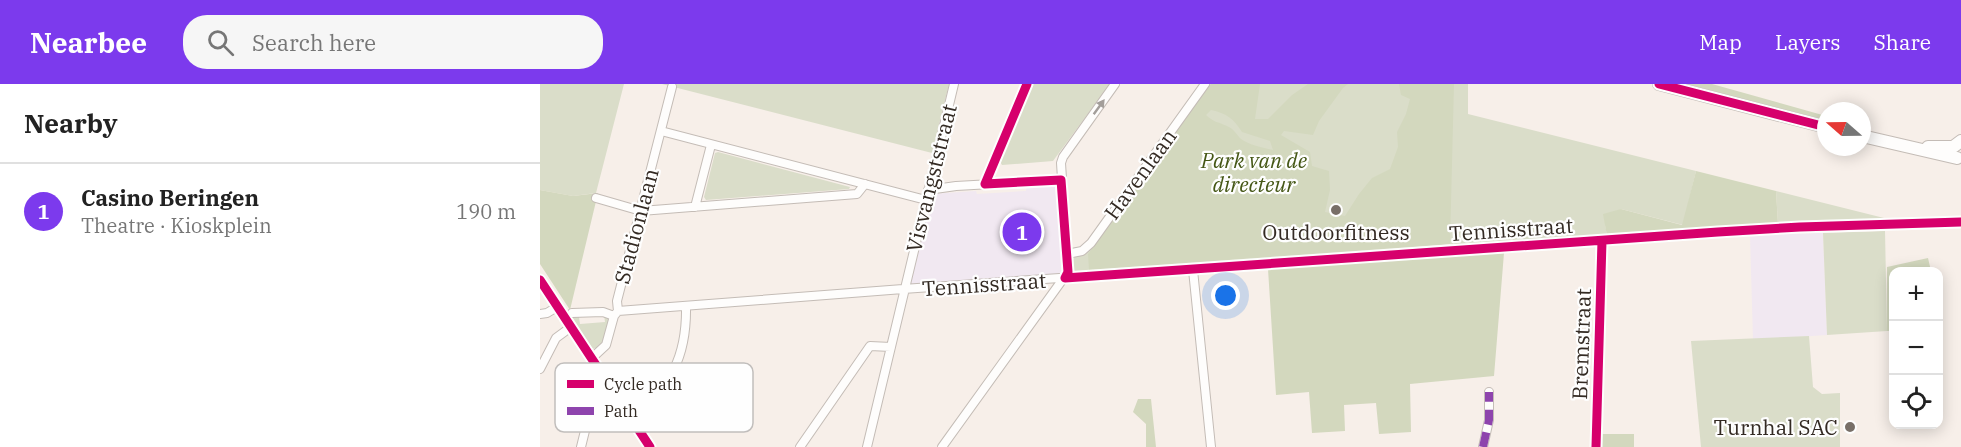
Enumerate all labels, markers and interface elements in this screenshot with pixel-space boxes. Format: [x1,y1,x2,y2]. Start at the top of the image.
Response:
search box [183,15,603,69]
text: Nearbee [30,24,147,61]
icon: search [204,26,237,59]
text: Search here [252,28,376,57]
text: Map [1699,28,1742,56]
text: Layers [1775,28,1841,56]
text: Share [1874,28,1931,56]
one-way arrow [1093,99,1105,115]
street label: Visvangststraat [899,101,963,255]
north arrow [1817,102,1871,156]
text: Nearby [24,106,118,140]
street label: Havenlaan [1098,123,1182,225]
park label: Park van de directeur [1200,146,1308,198]
street label: Stadionlaan [607,165,665,287]
text: Casino Beringen [81,183,259,212]
text: 1 [38,198,50,225]
text: 190 m [456,198,516,225]
marker: Outdoorfitness [1329,203,1343,217]
pin: 1 [1002,210,1042,254]
street label: Tennisstraat [1448,211,1574,247]
text: Theatre · Kioskplein [81,212,272,239]
place label: Outdoorfitness [1262,218,1410,246]
street label: Tennisstraat [921,266,1047,302]
map controls [1889,267,1943,429]
button: + [1889,267,1943,321]
your location [1211,281,1240,310]
street label: Bremstraat [1565,288,1597,400]
button: − [1889,321,1943,375]
legend [555,363,753,432]
text: Cycle path [604,374,682,394]
button: locate [1889,375,1943,429]
text: Path [604,401,638,421]
place label: Turnhal SAC [1714,413,1838,441]
marker: Turnhal SAC [1843,420,1857,434]

